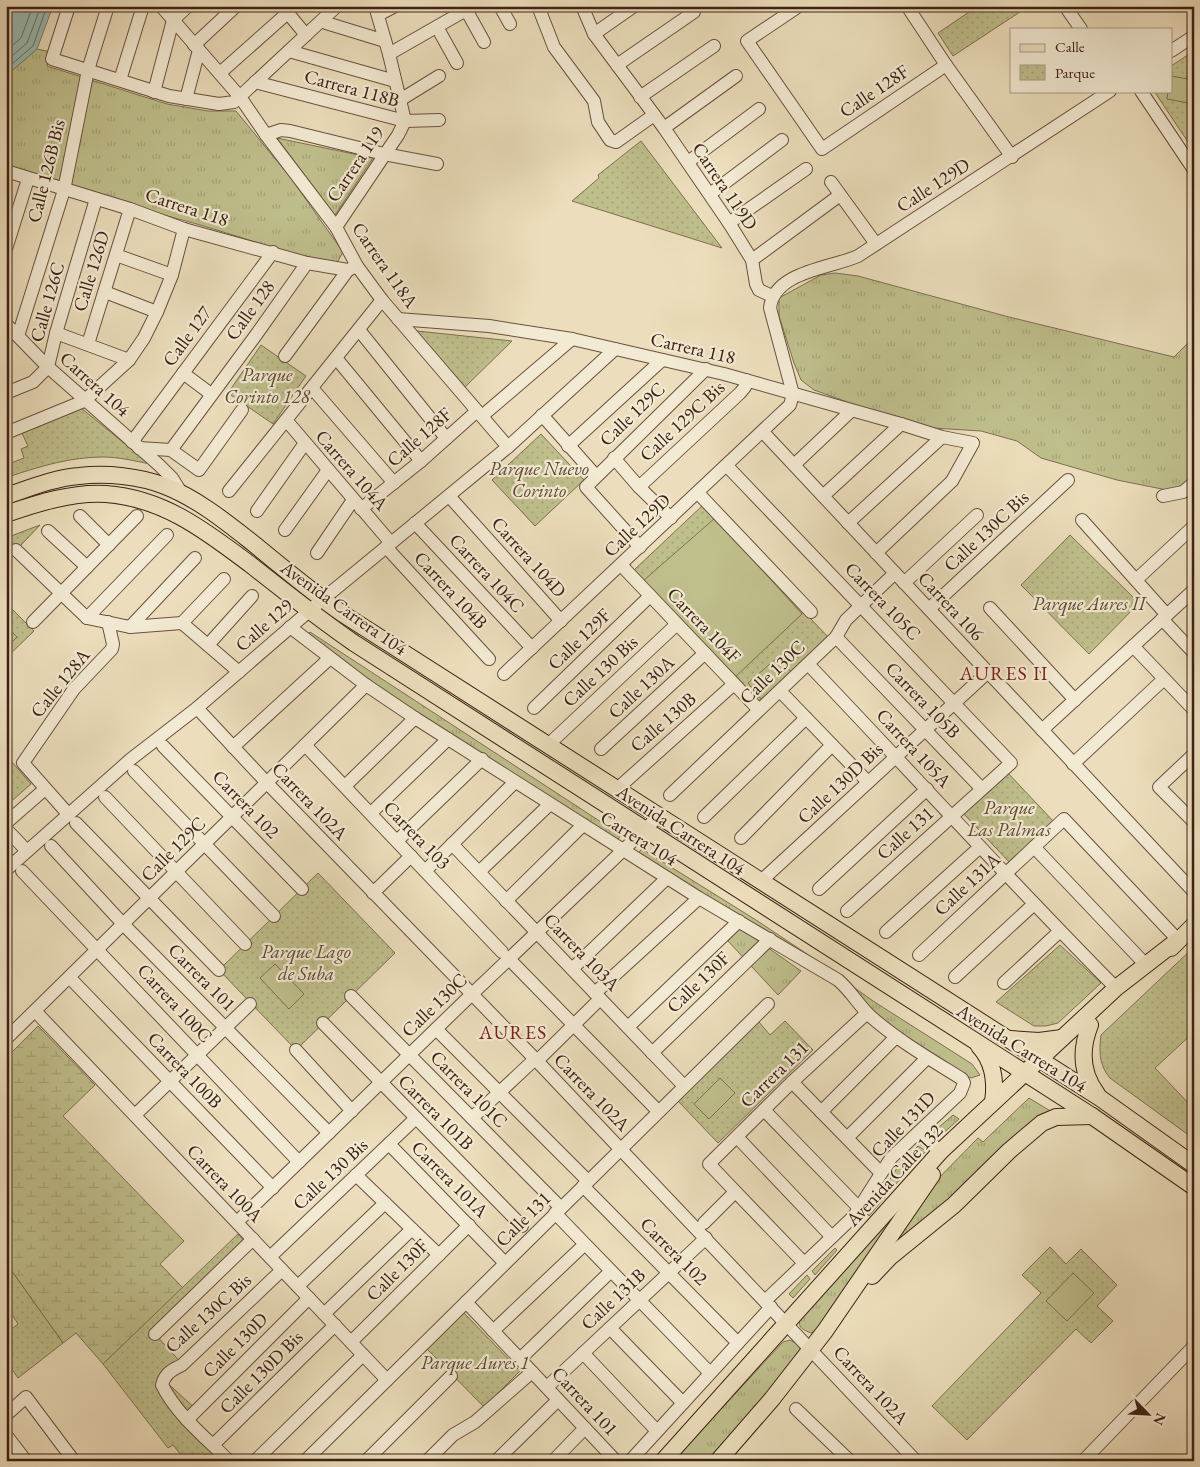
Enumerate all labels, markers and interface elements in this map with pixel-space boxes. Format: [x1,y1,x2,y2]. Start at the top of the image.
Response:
legend [1010,28,1172,92]
text: Calle [1055,37,1085,56]
street label: Calle 128F [834,59,914,123]
street label: Carrera 118B [302,63,402,113]
text: Parque [1055,63,1095,82]
street label: Calle 126B Bis [21,117,71,225]
street label: Carrera 119 [321,121,389,207]
street label: Carrera 119D [687,137,763,235]
street label: Calle 129D [891,152,975,218]
street label: Carrera 118 [142,182,232,232]
street label: Carrera 118A [346,217,424,314]
street label: Calle 126D [67,228,115,314]
street label: Calle 126C [24,259,70,345]
street label: Calle 128 [220,275,280,345]
street label: Calle 127 [157,300,218,371]
street label: Carrera 118 [648,326,738,370]
street label: Carrera 104 [55,346,136,423]
park label: Parque Corinto 128 [224,362,311,409]
street label: Calle 129C Bis [634,375,730,467]
street label: Calle 129C [594,376,670,452]
street label: Calle 128F [381,402,457,472]
street label: Carrera 104A [310,424,395,516]
park label: Parque Nuevo Corinto [489,456,589,503]
street label: Calle 130C Bis [938,485,1034,577]
street label: Calle 129D [598,488,676,562]
street label: Carrera 104D [486,511,572,603]
street label: Carrera 104C [444,528,530,618]
street label: Carrera 104B [409,546,493,634]
street label: Avenida Carrera 104 [275,554,413,661]
street label: Carrera 105C [839,556,927,646]
street label: Carrera 106 [912,566,990,646]
street label: Carrera 104F [662,582,747,668]
park label: Parque Aures II [1033,591,1148,617]
street label: Calle 129 [230,593,298,657]
street label: Calle 129F [542,603,616,675]
street label: Calle 130 Bis [557,630,643,712]
street label: Calle 130C [734,634,810,710]
street label: Calle 128A [25,643,96,723]
street label: Calle 130A [603,649,680,724]
street label: Carrera 105B [880,656,966,744]
district label: AURES II [958,660,1049,686]
street label: Calle 130B [625,686,701,758]
street label: Carrera 105A [871,703,958,793]
street label: Calle 130D Bis [792,737,888,829]
street label: Carrera 102A [266,757,354,846]
street label: Carrera 102 [207,764,285,844]
street label: Avenida Carrera 104 [612,780,750,880]
street label: Carrera 103 [378,795,456,875]
park label: Parque Las Palmas [966,795,1051,842]
street label: Calle 131 [871,801,939,865]
street label: Carrera 104 [596,805,682,871]
street label: Calle 129C [135,811,211,887]
street label: Calle 131A [929,846,1006,921]
street label: Carrera 103A [538,908,626,997]
street label: Carrera 101 [163,938,241,1016]
park label: Parque Lago de Suba [261,939,351,986]
street label: Calle 130F [661,946,735,1018]
street label: Carrera 100C [132,958,218,1048]
street label: Calle 130C [396,967,472,1043]
street label: Avenida Carrera 104 [951,997,1093,1099]
district label: AURES [478,1019,547,1045]
street label: Carrera 100B [142,1026,228,1114]
street label: Carrera 131 [734,1035,814,1113]
street label: Carrera 101C [425,1045,513,1133]
street label: Carrera 102A [548,1048,636,1137]
street label: Carrera 101B [393,1069,479,1155]
street label: Calle 131D [865,1085,941,1163]
street label: Avenida Calle 132 [839,1118,948,1232]
street label: Calle 130 Bis [287,1133,373,1215]
street label: Carrera 101A [406,1135,495,1224]
street label: Carrera 100A [181,1139,269,1228]
street label: Calle 131 [490,1186,556,1252]
street label: Carrera 102 [635,1212,713,1290]
street label: Calle 130F [360,1233,434,1307]
street label: Calle 131B [575,1263,651,1335]
street label: Calle 130C Bis [160,1268,256,1358]
street label: Calle 130D [197,1307,273,1383]
street label: Calle 130D Bis [214,1325,308,1419]
street label: Carrera 102A [828,1340,915,1430]
park label: Parque Aures 1 [421,1350,529,1376]
street label: Carrera 101 [546,1361,624,1441]
north arrow [1122,1390,1172,1440]
text: N [1149,1410,1170,1429]

